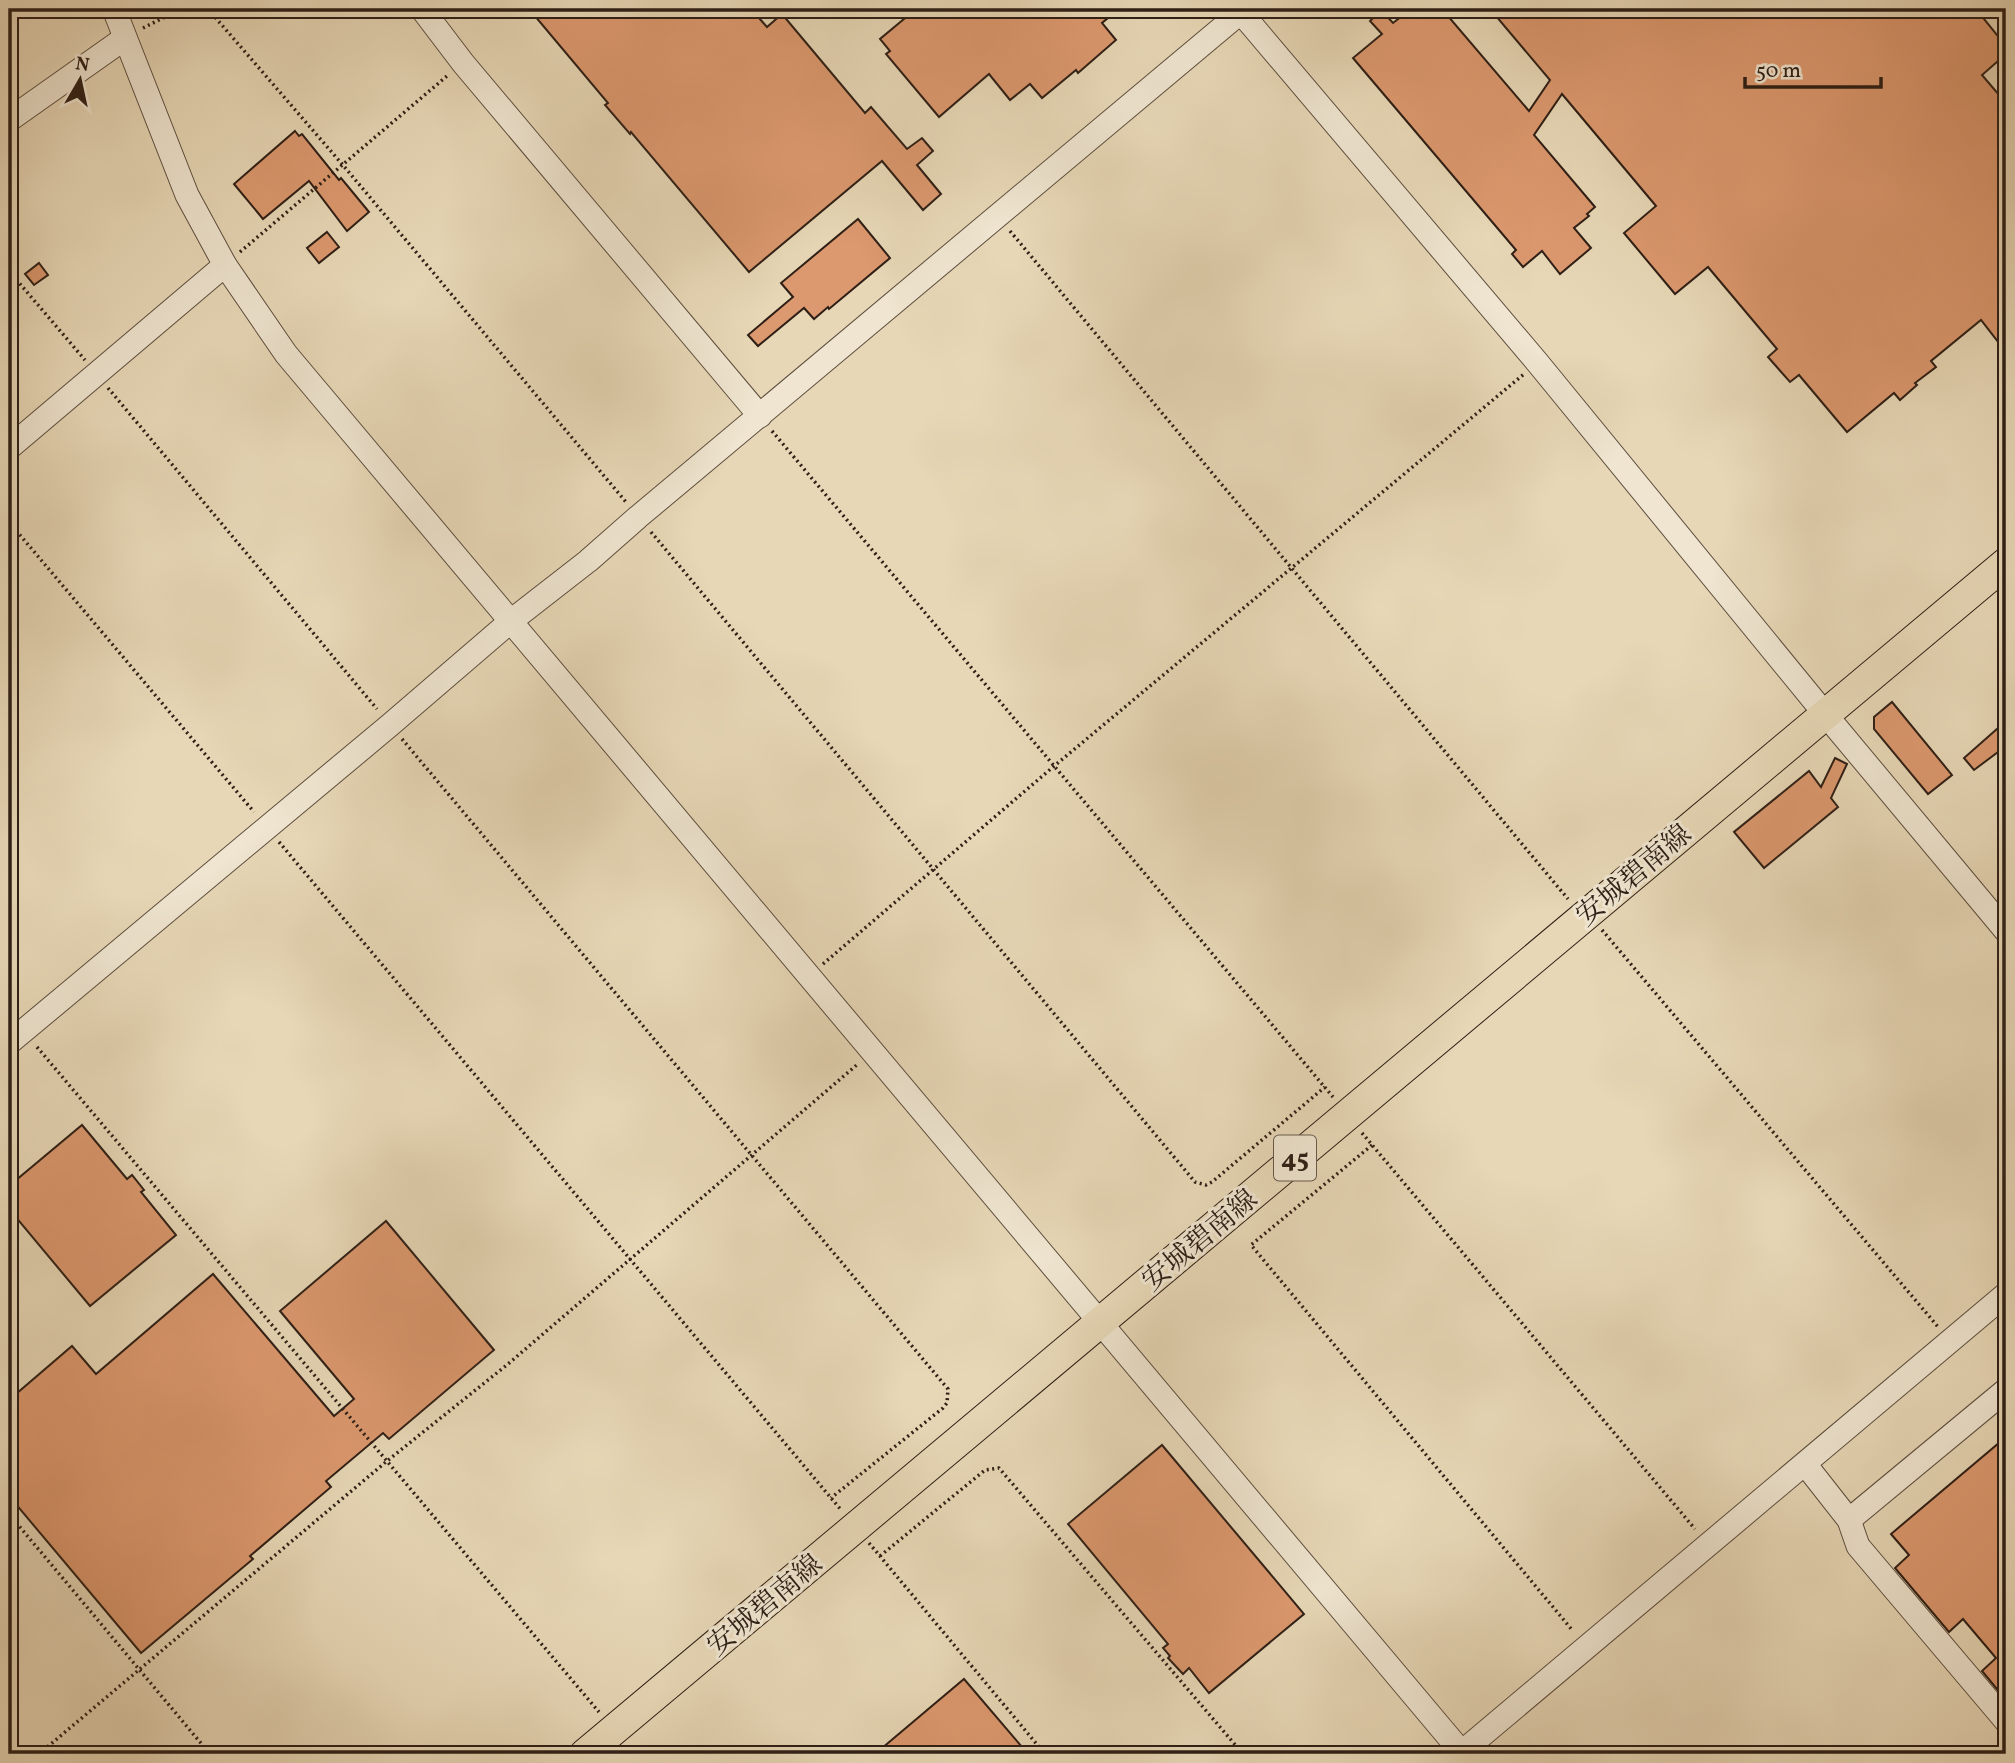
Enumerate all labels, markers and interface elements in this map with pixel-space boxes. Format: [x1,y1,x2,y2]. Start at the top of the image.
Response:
north arrow [46,46,116,116]
scale bar [1745,46,1882,90]
text: N [73,51,91,79]
text: 50 m [1756,57,1801,86]
street label: 安城碧南線 [1568,816,1701,936]
road number: 45 [1274,1135,1316,1180]
street label: 安城碧南線 [1134,1181,1267,1301]
street label: 安城碧南線 [699,1546,832,1666]

